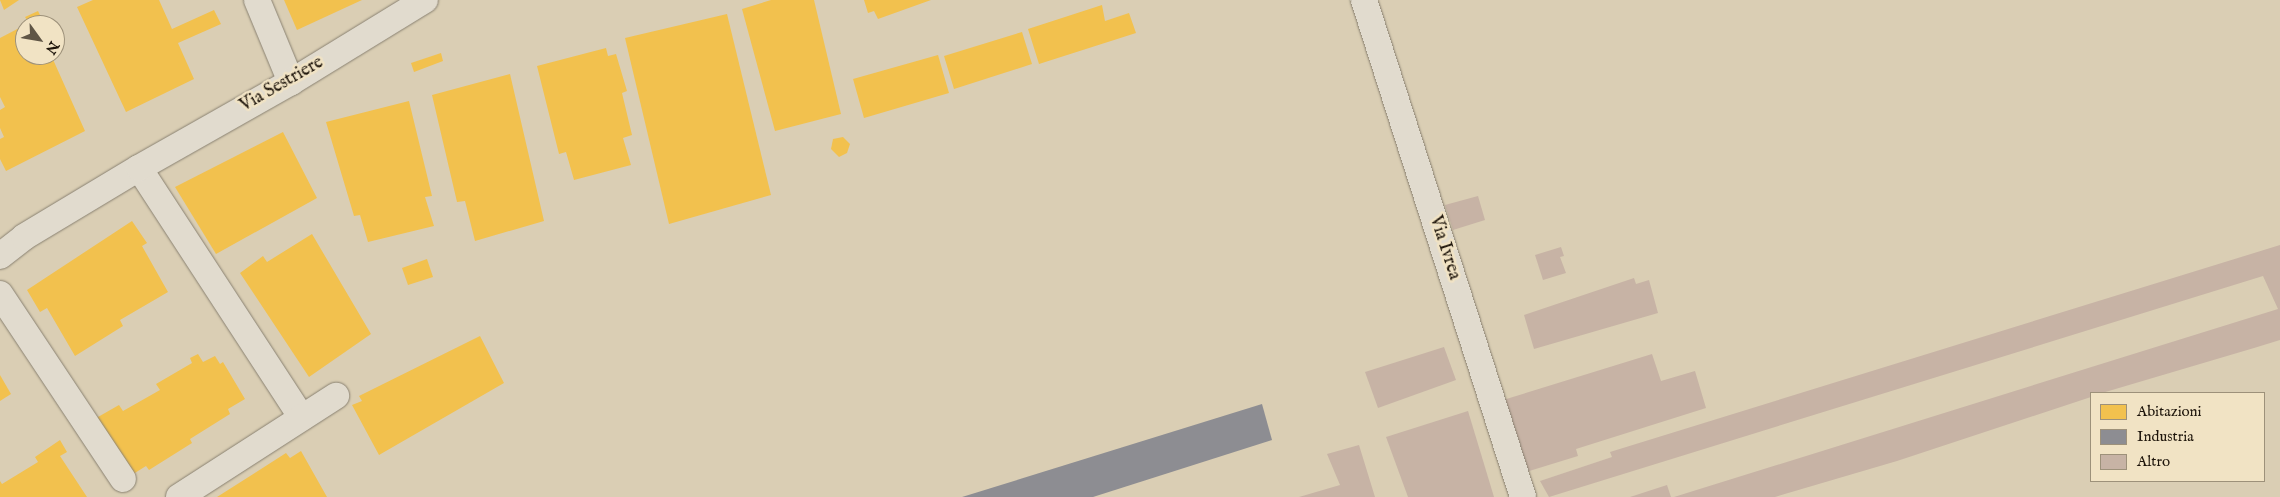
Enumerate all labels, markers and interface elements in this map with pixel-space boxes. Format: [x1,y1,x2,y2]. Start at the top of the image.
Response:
north arrow [15,15,65,65]
text: N [41,38,63,57]
street label: Via Sestriere [236,52,328,118]
street label: Via Ivrea [1423,213,1465,283]
legend [2090,392,2265,482]
text: Abitazioni [2137,402,2202,421]
text: Industria [2137,427,2194,446]
text: Altro [2137,452,2170,471]

